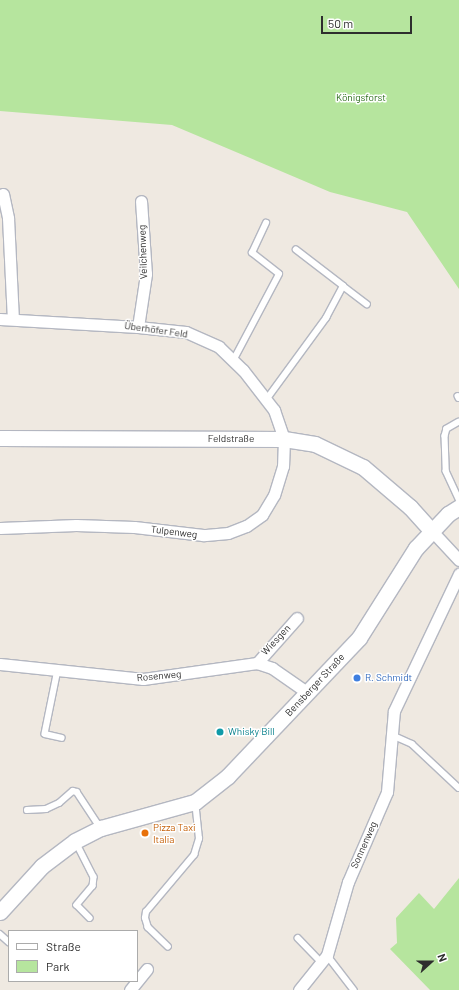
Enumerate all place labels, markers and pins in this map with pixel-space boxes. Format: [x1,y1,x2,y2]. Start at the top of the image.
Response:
place label: R. Schmidt [365,672,412,684]
marker: R. Schmidt [352,673,362,683]
place label: Whisky Bill [228,726,275,738]
marker: Whisky Bill [215,727,225,737]
place label: Pizza Taxi Italia [153,821,195,844]
marker: Pizza Taxi Italia [140,828,150,838]

